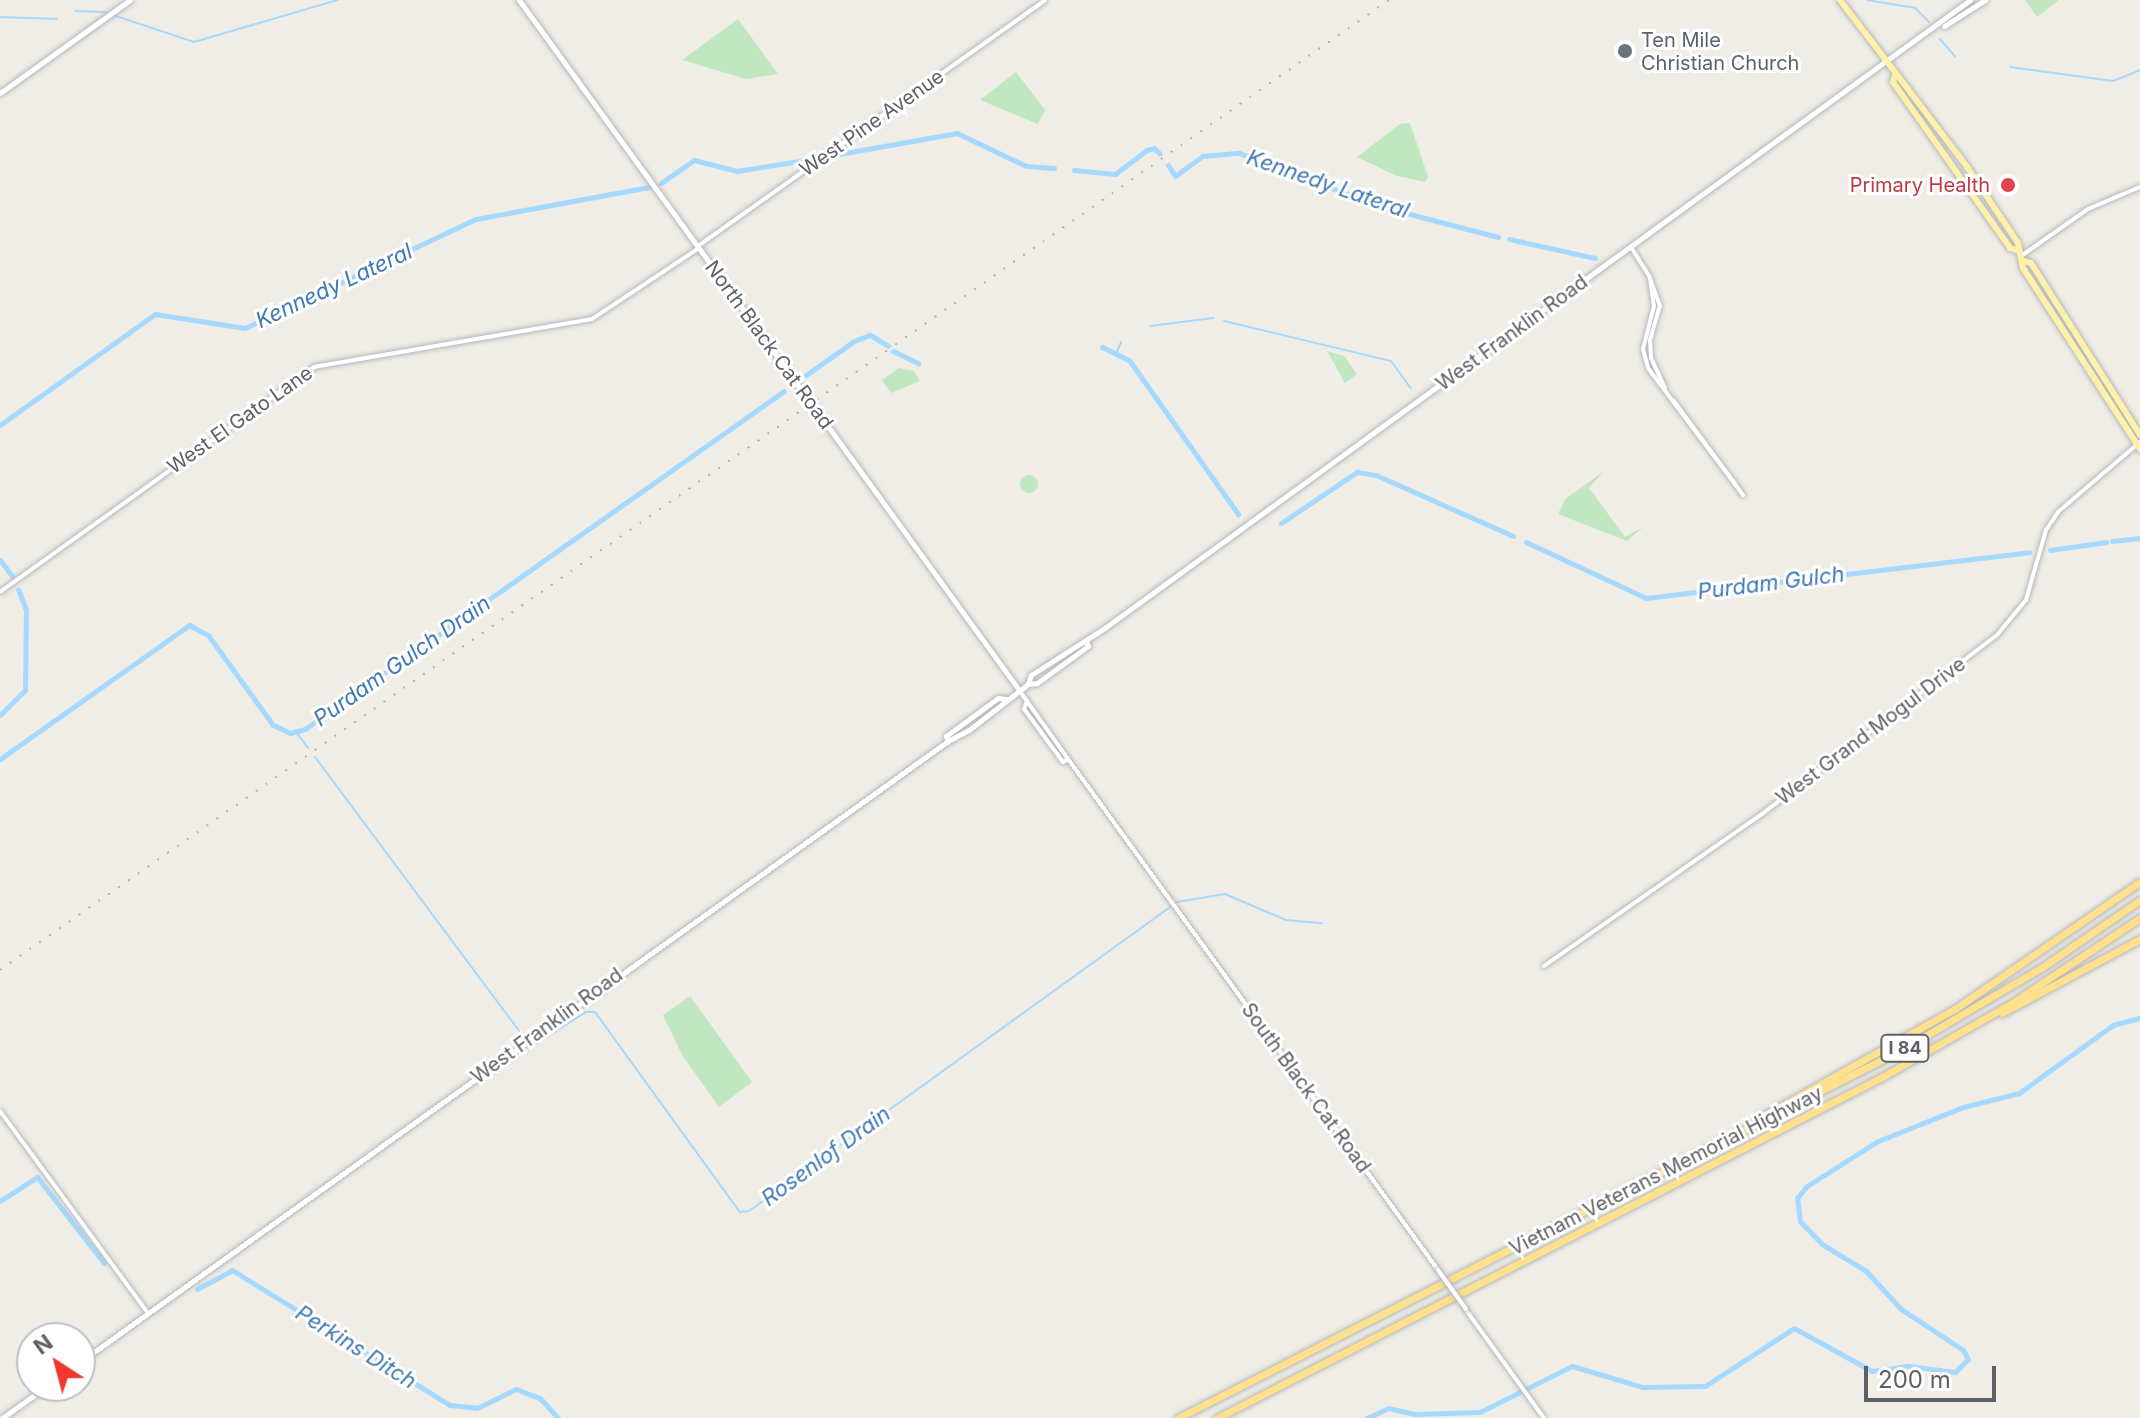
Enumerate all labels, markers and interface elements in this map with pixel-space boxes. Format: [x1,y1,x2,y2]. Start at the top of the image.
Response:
place label: Ten Mile Christian Church [1641,28,1799,75]
marker: Ten Mile Christian Church [1616,42,1634,60]
street label: West Pine Avenue [795,64,949,182]
water label: Kennedy Lateral [1243,144,1413,224]
place label: Primary Health [1850,173,1990,197]
marker: Primary Health [1997,174,2019,196]
water label: Kennedy Lateral [251,238,417,334]
street label: North Black Cat Road [700,256,838,434]
street label: West Franklin Road [1432,270,1592,396]
street label: West El Gato Lane [163,361,317,479]
water label: Purdam Gulch [1696,561,1846,605]
water label: Purdam Gulch Drain [309,590,495,732]
street label: West Grand Mogul Drive [1772,652,1970,810]
street label: West Franklin Road [467,963,627,1089]
street label: South Black Cat Road [1236,998,1376,1178]
road number: I 84 [1879,1034,1931,1062]
street label: Vietnam Veterans Memorial Highway [1505,1081,1827,1261]
water label: Rosenlof Drain [756,1100,896,1212]
water label: Perkins Ditch [291,1299,421,1395]
north arrow [16,1322,96,1402]
text: N [29,1329,57,1360]
scale bar [1868,1350,2000,1400]
text: 200 m [1878,1365,1951,1394]

